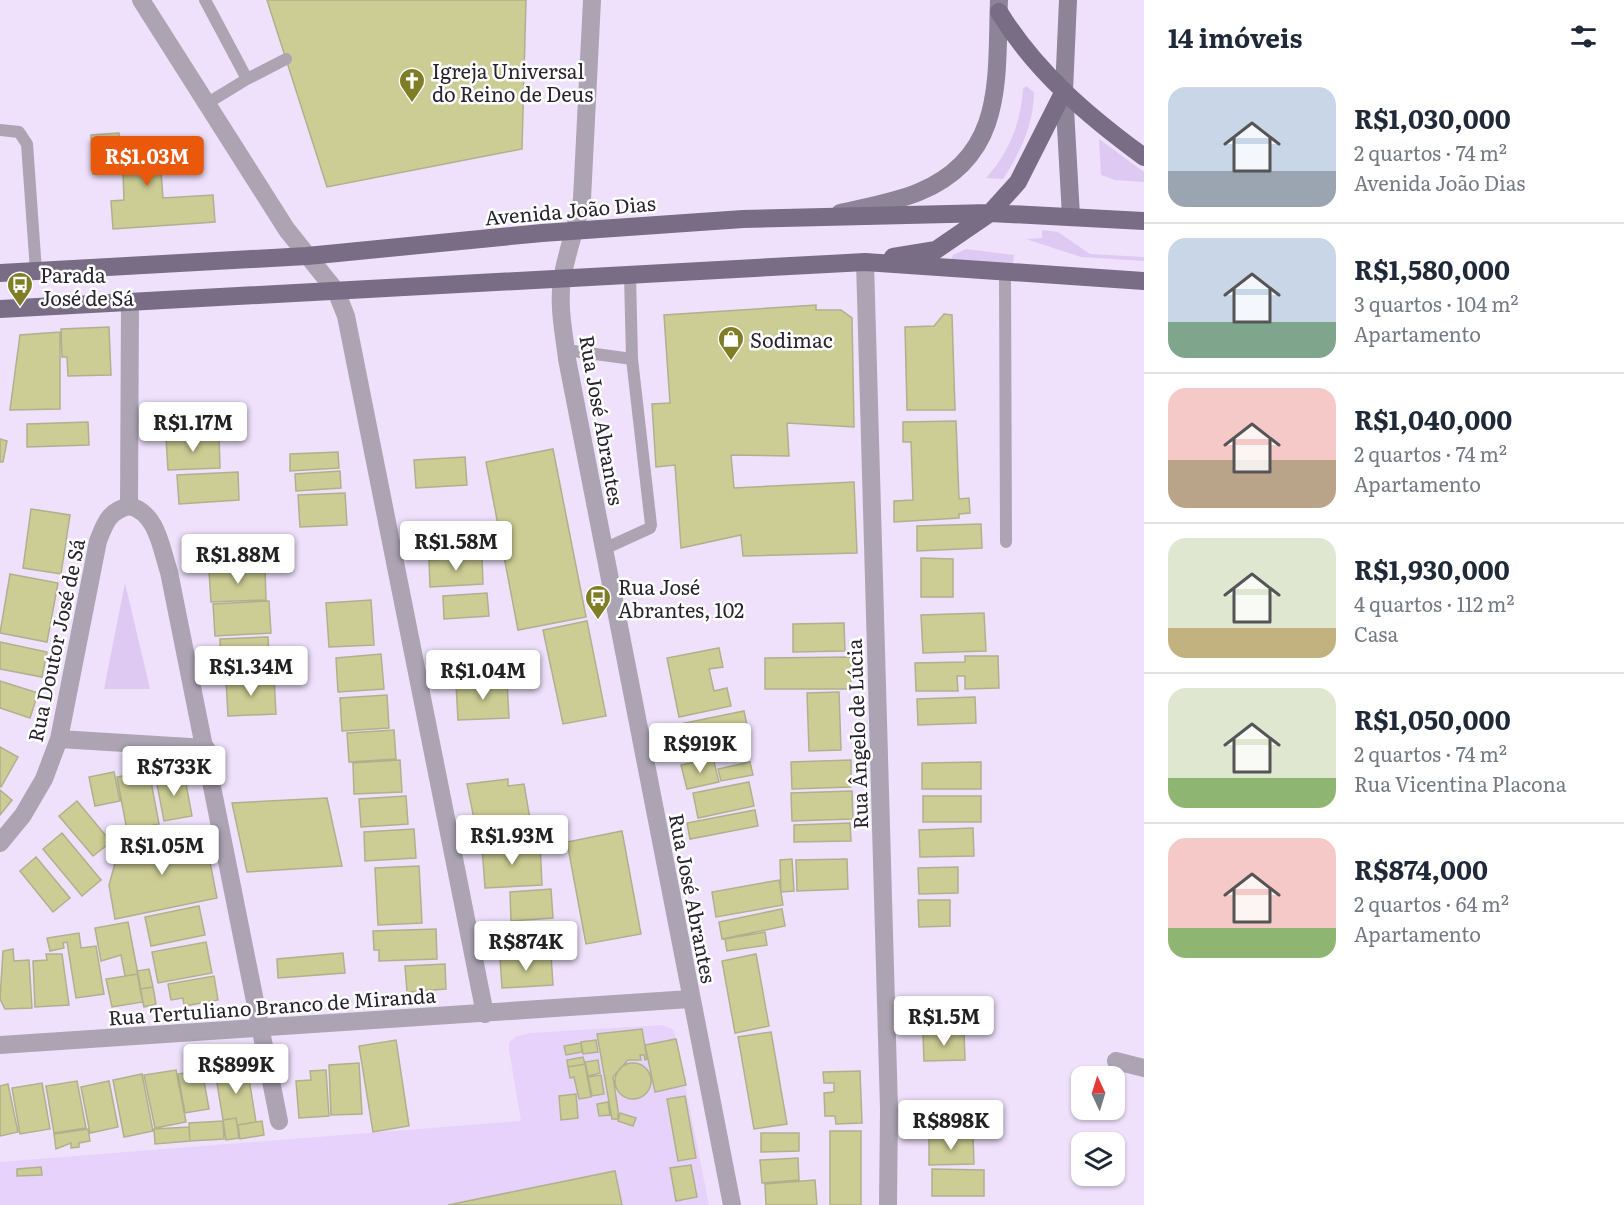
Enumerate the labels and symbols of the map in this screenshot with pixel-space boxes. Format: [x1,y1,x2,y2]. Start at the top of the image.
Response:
place label: Igreja Universal do Reino de Deus [432,55,593,108]
church icon: Igreja Universal do Reino de Deus [397,66,427,104]
pin: R$1.03M [92,136,202,187]
street label: Avenida João Dias [483,187,657,231]
place label: Parada José de Sá [40,259,134,312]
bus stop icon: Parada José de Sá [5,270,35,308]
shop icon: Sodimac [716,324,746,362]
place label: Sodimac [750,324,833,354]
street label: Rua José Abrantes [573,333,633,507]
pin: R$1.17M [138,402,248,453]
pin: R$1.58M [401,521,511,572]
pin: R$1.88M [183,534,293,585]
street label: Rua Doutor José de Sá [19,535,91,744]
place label: Rua José Abrantes, 102 [618,571,744,624]
bus stop icon: Rua José Abrantes, 102 [583,583,613,621]
street label: Rua Ângelo de Lúcia [838,638,874,830]
pin: R$1.34M [196,646,306,697]
pin: R$1.04M [428,650,538,701]
pin: R$919K [651,723,749,774]
pin: R$733K [125,746,223,797]
street label: Rua José Abrantes [663,811,725,985]
pin: R$1.93M [457,815,567,866]
pin: R$1.05M [107,825,217,876]
pin: R$874K [477,921,575,972]
street label: Rua Tertuliano Branco de Miranda [107,979,437,1031]
pin: R$1.5M [895,996,993,1047]
pin: R$899K [187,1044,285,1095]
north arrow [1071,1066,1125,1120]
pin: R$898K [902,1100,1000,1151]

